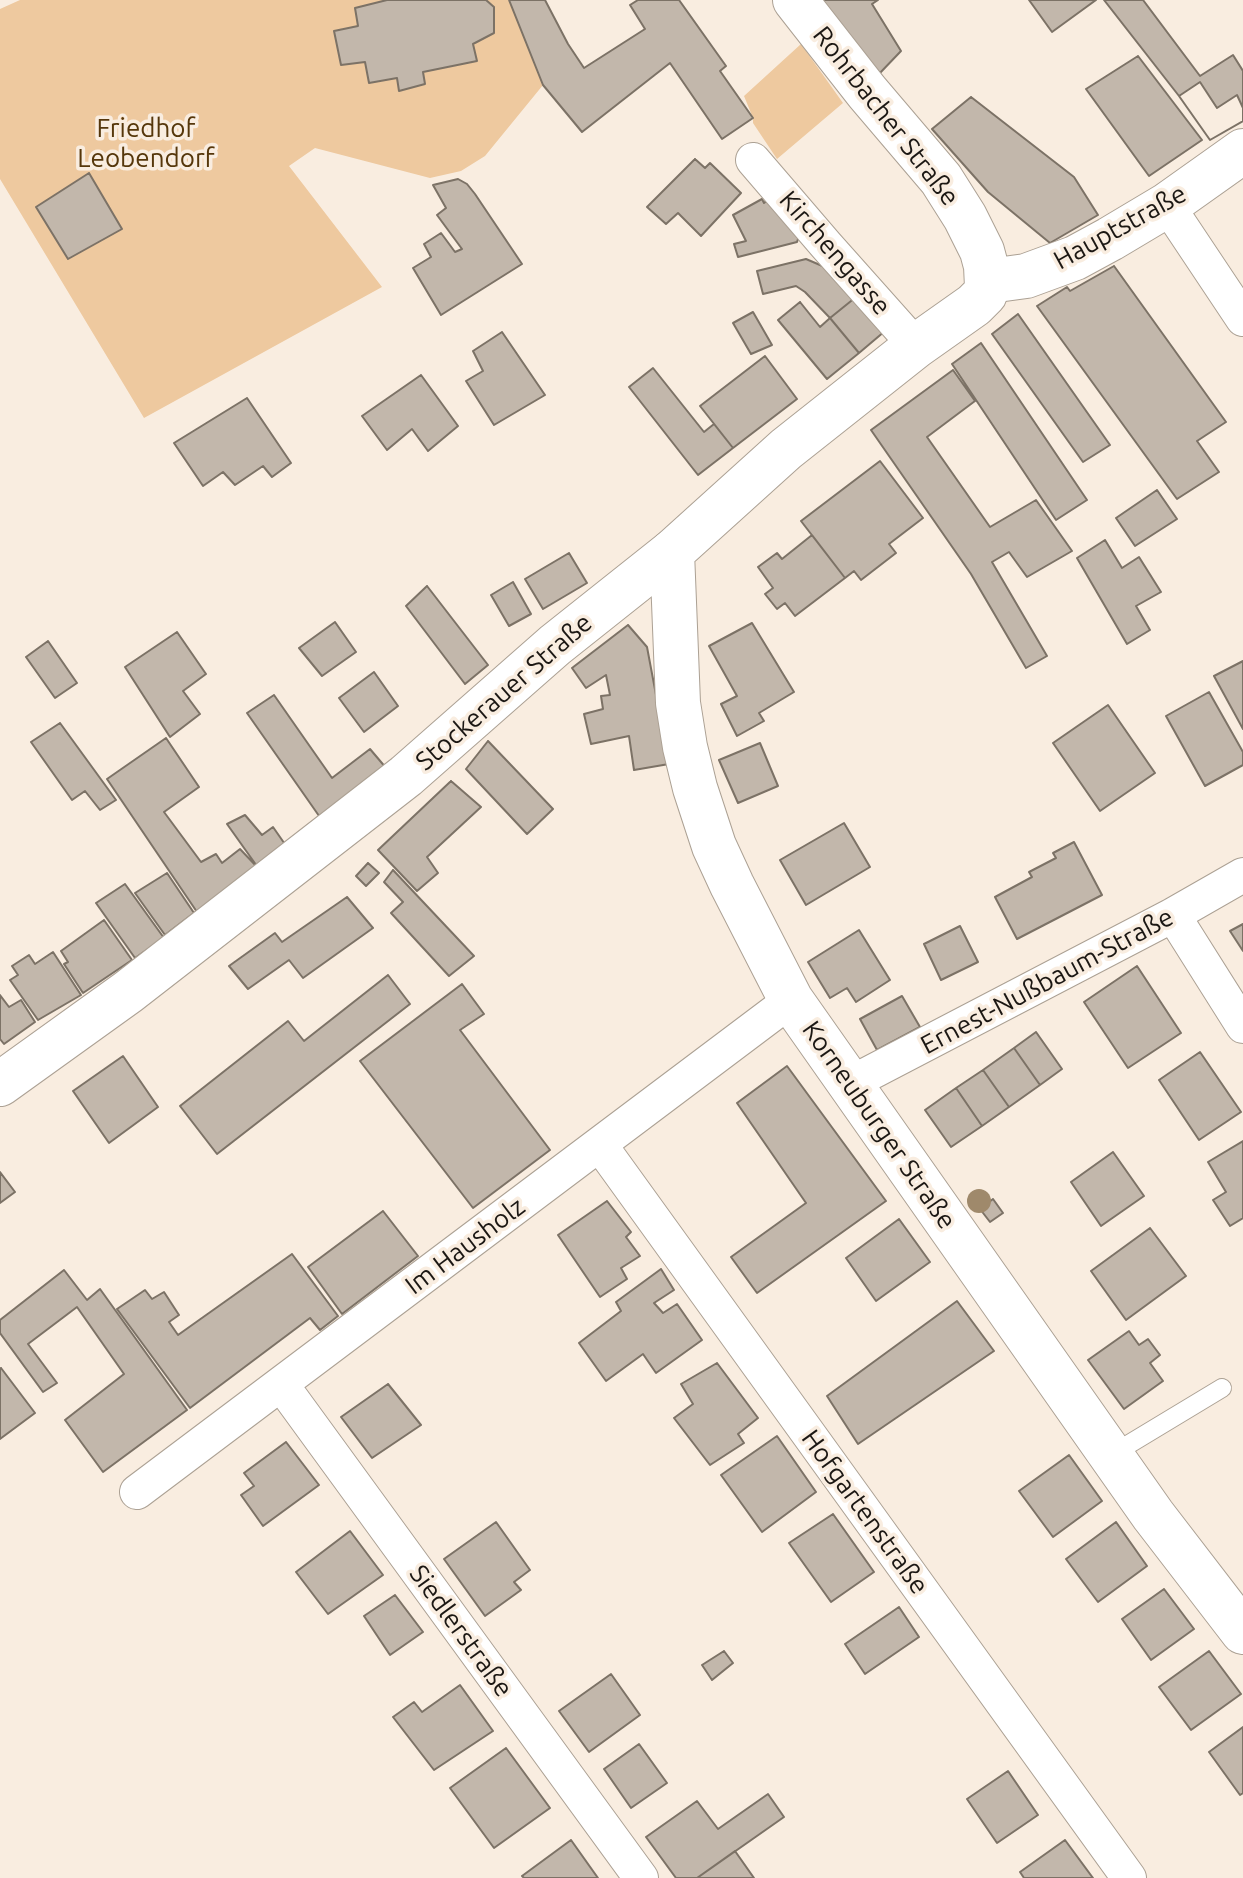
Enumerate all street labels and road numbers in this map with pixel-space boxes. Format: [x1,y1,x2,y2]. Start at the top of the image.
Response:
street label: Rohrbacher Straße [806,20,966,212]
street label: Hauptstraße [1048,178,1192,276]
street label: Kirchengasse [773,185,897,321]
street label: Stockerauer Straße [409,607,599,777]
street label: Ernest-Nußbaum-Straße [915,901,1179,1061]
street label: Korneuburger Straße [795,1015,963,1235]
street label: Im Hausholz [399,1191,531,1301]
street label: Hofgartenstraße [795,1424,935,1600]
street label: Siedlerstraße [403,1559,519,1703]

